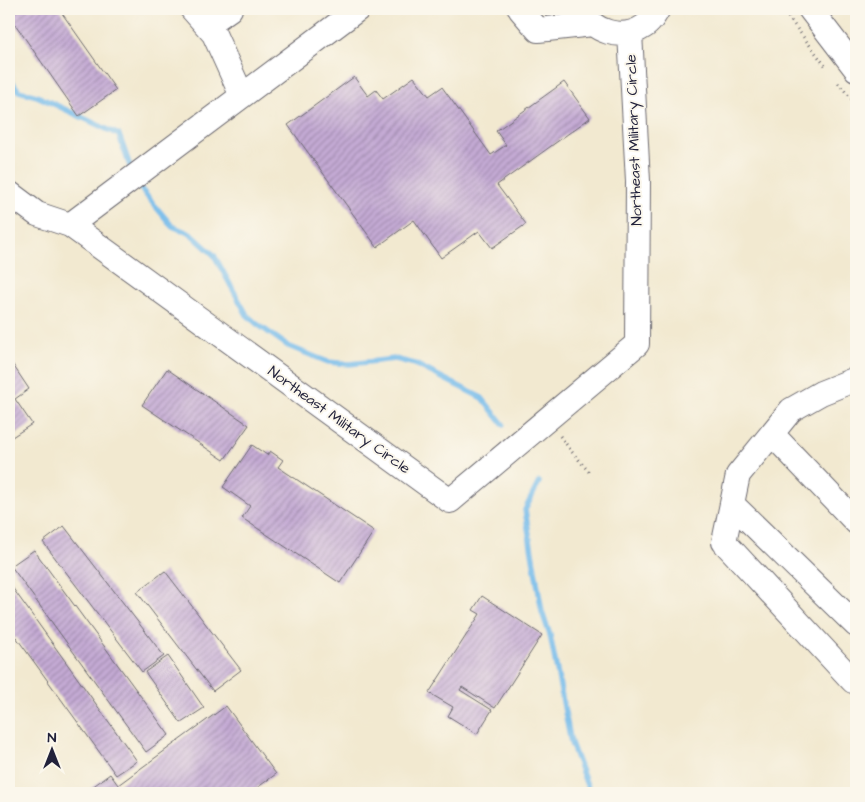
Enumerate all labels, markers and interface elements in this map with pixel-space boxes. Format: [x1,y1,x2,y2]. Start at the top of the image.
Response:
street label: Northeast Military Circle [621,54,648,226]
street label: Northeast Military Circle [263,361,415,480]
north arrow [28,724,78,774]
text: N [48,728,57,748]

